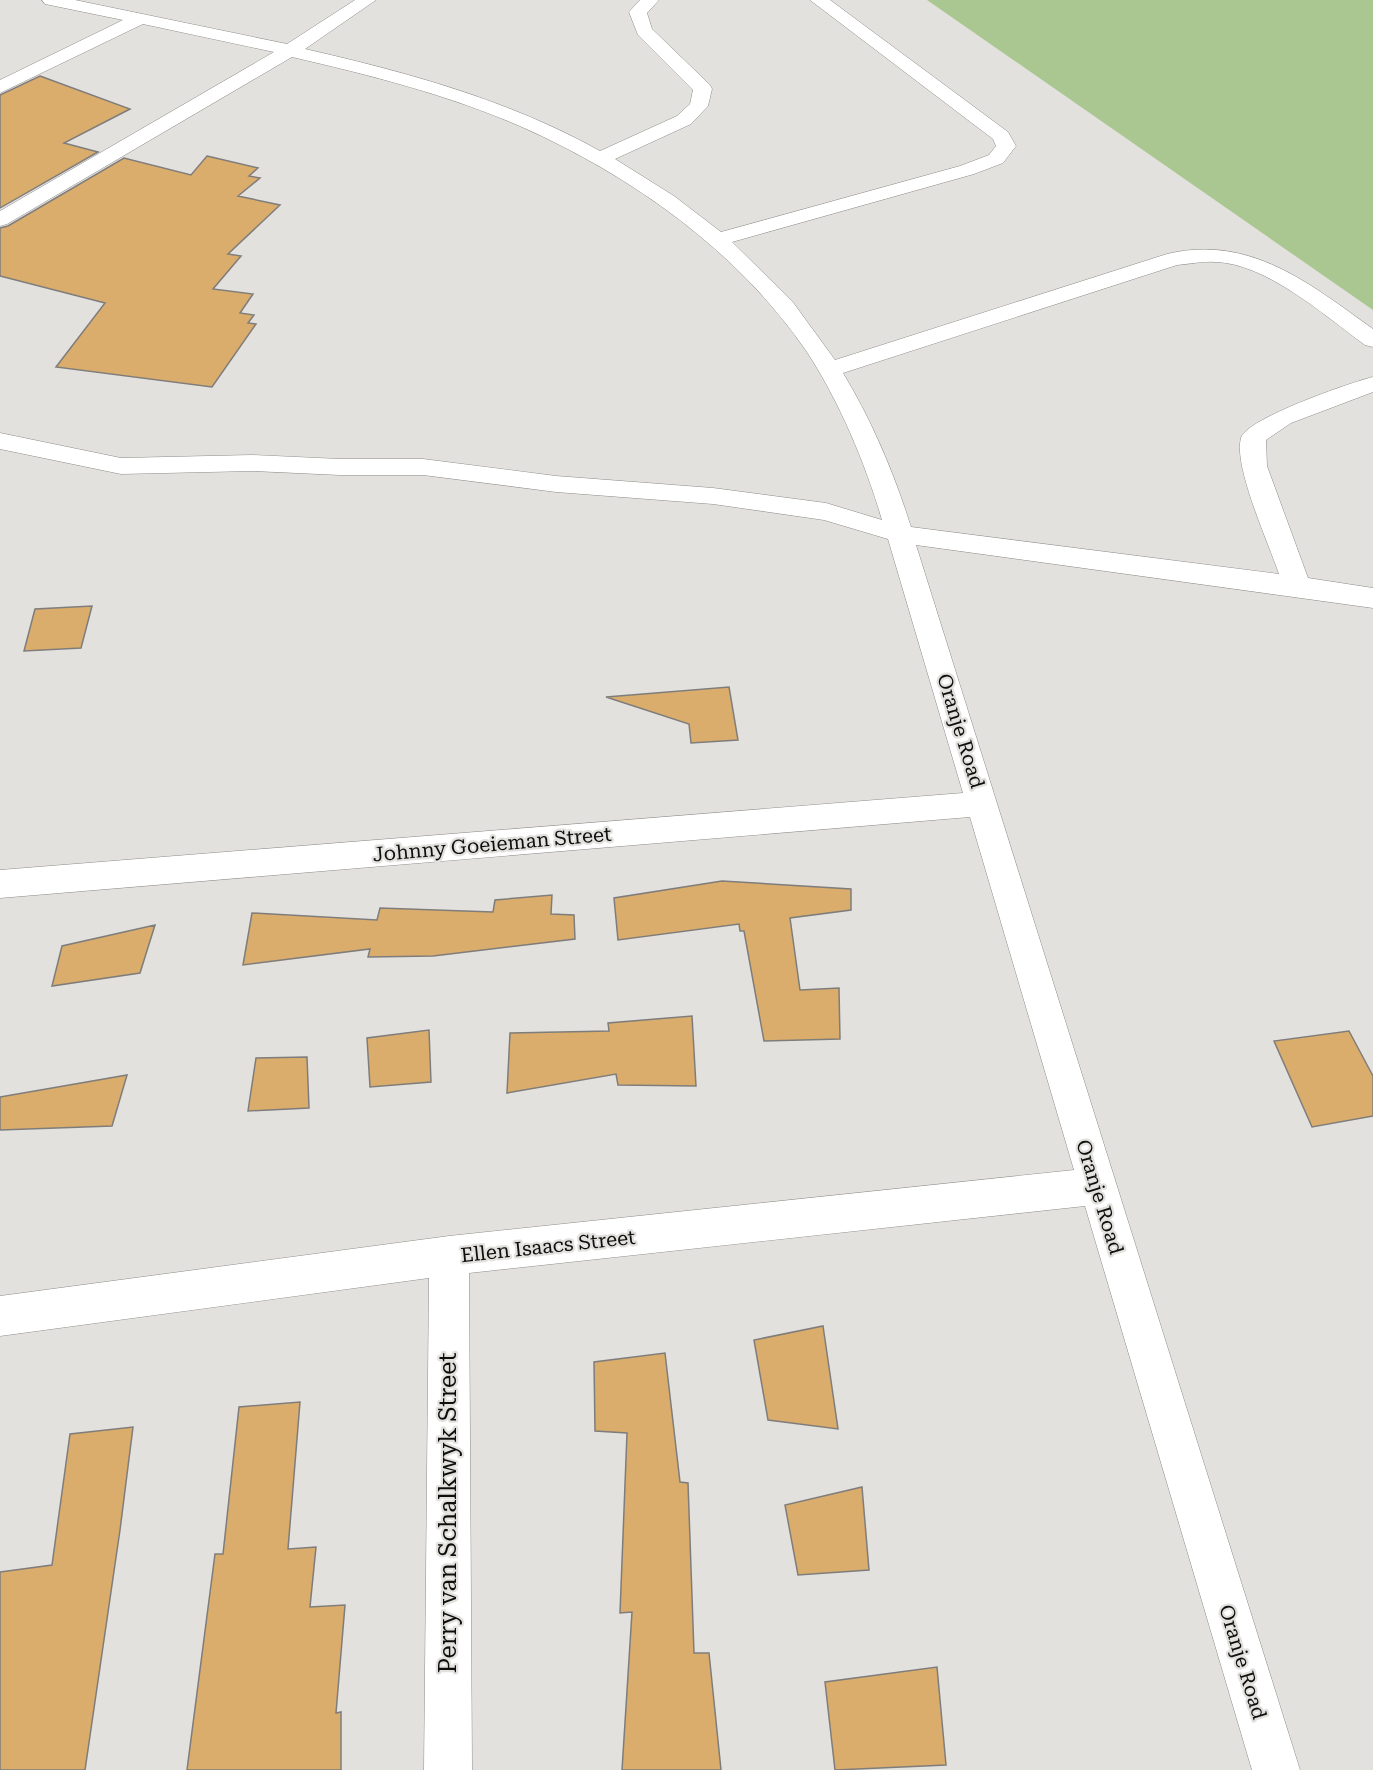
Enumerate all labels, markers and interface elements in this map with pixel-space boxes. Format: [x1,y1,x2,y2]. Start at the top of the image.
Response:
street label: Oranje Road [932,671,990,791]
street label: Johnny Goeieman Street [372,822,613,866]
street label: Oranje Road [1071,1137,1129,1257]
street label: Ellen Isaacs Street [459,1225,637,1267]
street label: Perry van Schalkwyk Street [434,1353,462,1673]
street label: Oranje Road [1214,1602,1272,1722]

